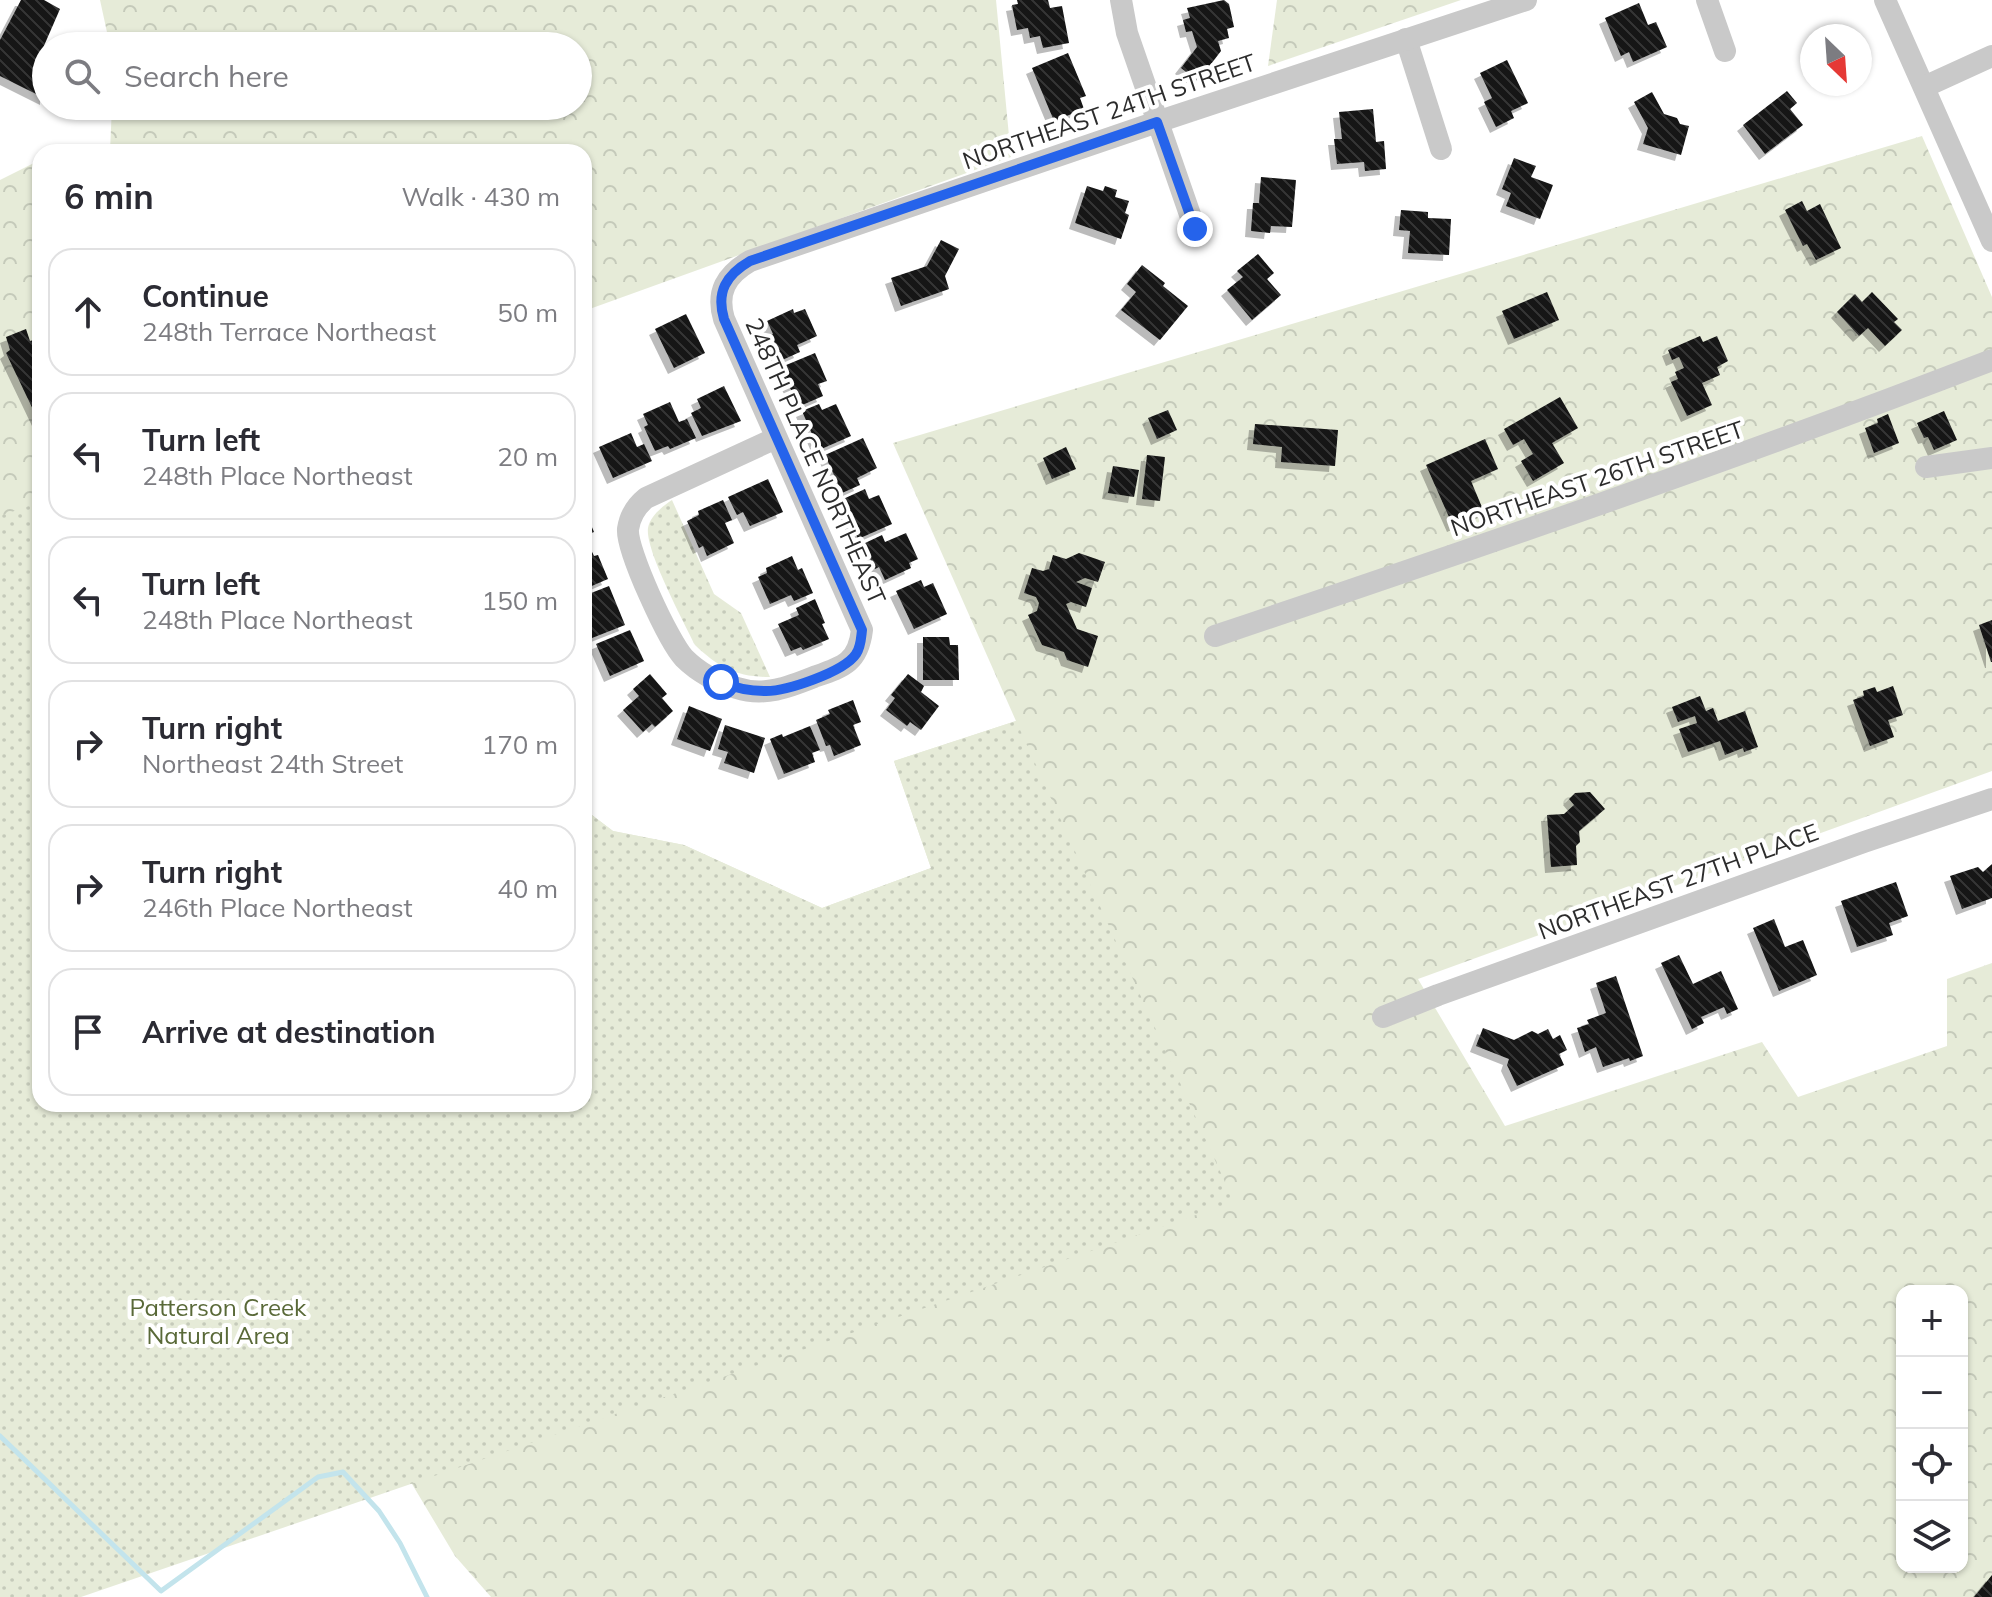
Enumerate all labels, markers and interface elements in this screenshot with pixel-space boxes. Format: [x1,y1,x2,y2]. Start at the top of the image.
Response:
north arrow [1800,24,1872,96]
search box [32,32,592,120]
street label: NORTHEAST 24TH STREET [958,46,1260,175]
icon: search [60,54,104,98]
text: Search here [124,57,289,95]
text: 6 min [64,175,154,218]
text: Walk · 430 m [401,180,560,213]
route end [1177,211,1213,247]
text: Continue [142,277,269,315]
icon: ahead [66,290,110,334]
text: 50 m [497,296,558,329]
street label: 248TH PLACE NORTHEAST [739,313,893,609]
text: 248th Terrace Northeast [142,315,436,348]
street label: NORTHEAST 26TH STREET [1446,413,1748,542]
text: Turn left [142,421,260,459]
icon: left [66,434,110,478]
text: 20 m [497,440,558,473]
text: 248th Place Northeast [142,459,413,492]
text: Turn left [142,565,260,603]
icon: left [66,578,110,622]
text: 150 m [482,584,558,617]
text: 248th Place Northeast [142,603,413,636]
route start [703,664,739,700]
text: Turn right [142,709,282,747]
icon: right [66,722,110,766]
text: 170 m [482,728,558,761]
text: Northeast 24th Street [142,747,403,780]
street label: NORTHEAST 27TH PLACE [1534,816,1822,946]
text: Turn right [142,853,282,891]
icon: right [66,866,110,910]
text: 40 m [497,872,558,905]
text: 246th Place Northeast [142,891,413,924]
icon: arrive [66,1010,110,1054]
text: Arrive at destination [142,1013,436,1051]
map controls [1896,1285,1968,1573]
button: + [1896,1285,1968,1357]
park label: Patterson Creek Natural Area [130,1292,307,1350]
button: − [1896,1357,1968,1429]
button: locate [1896,1429,1968,1501]
button: layers [1896,1501,1968,1573]

